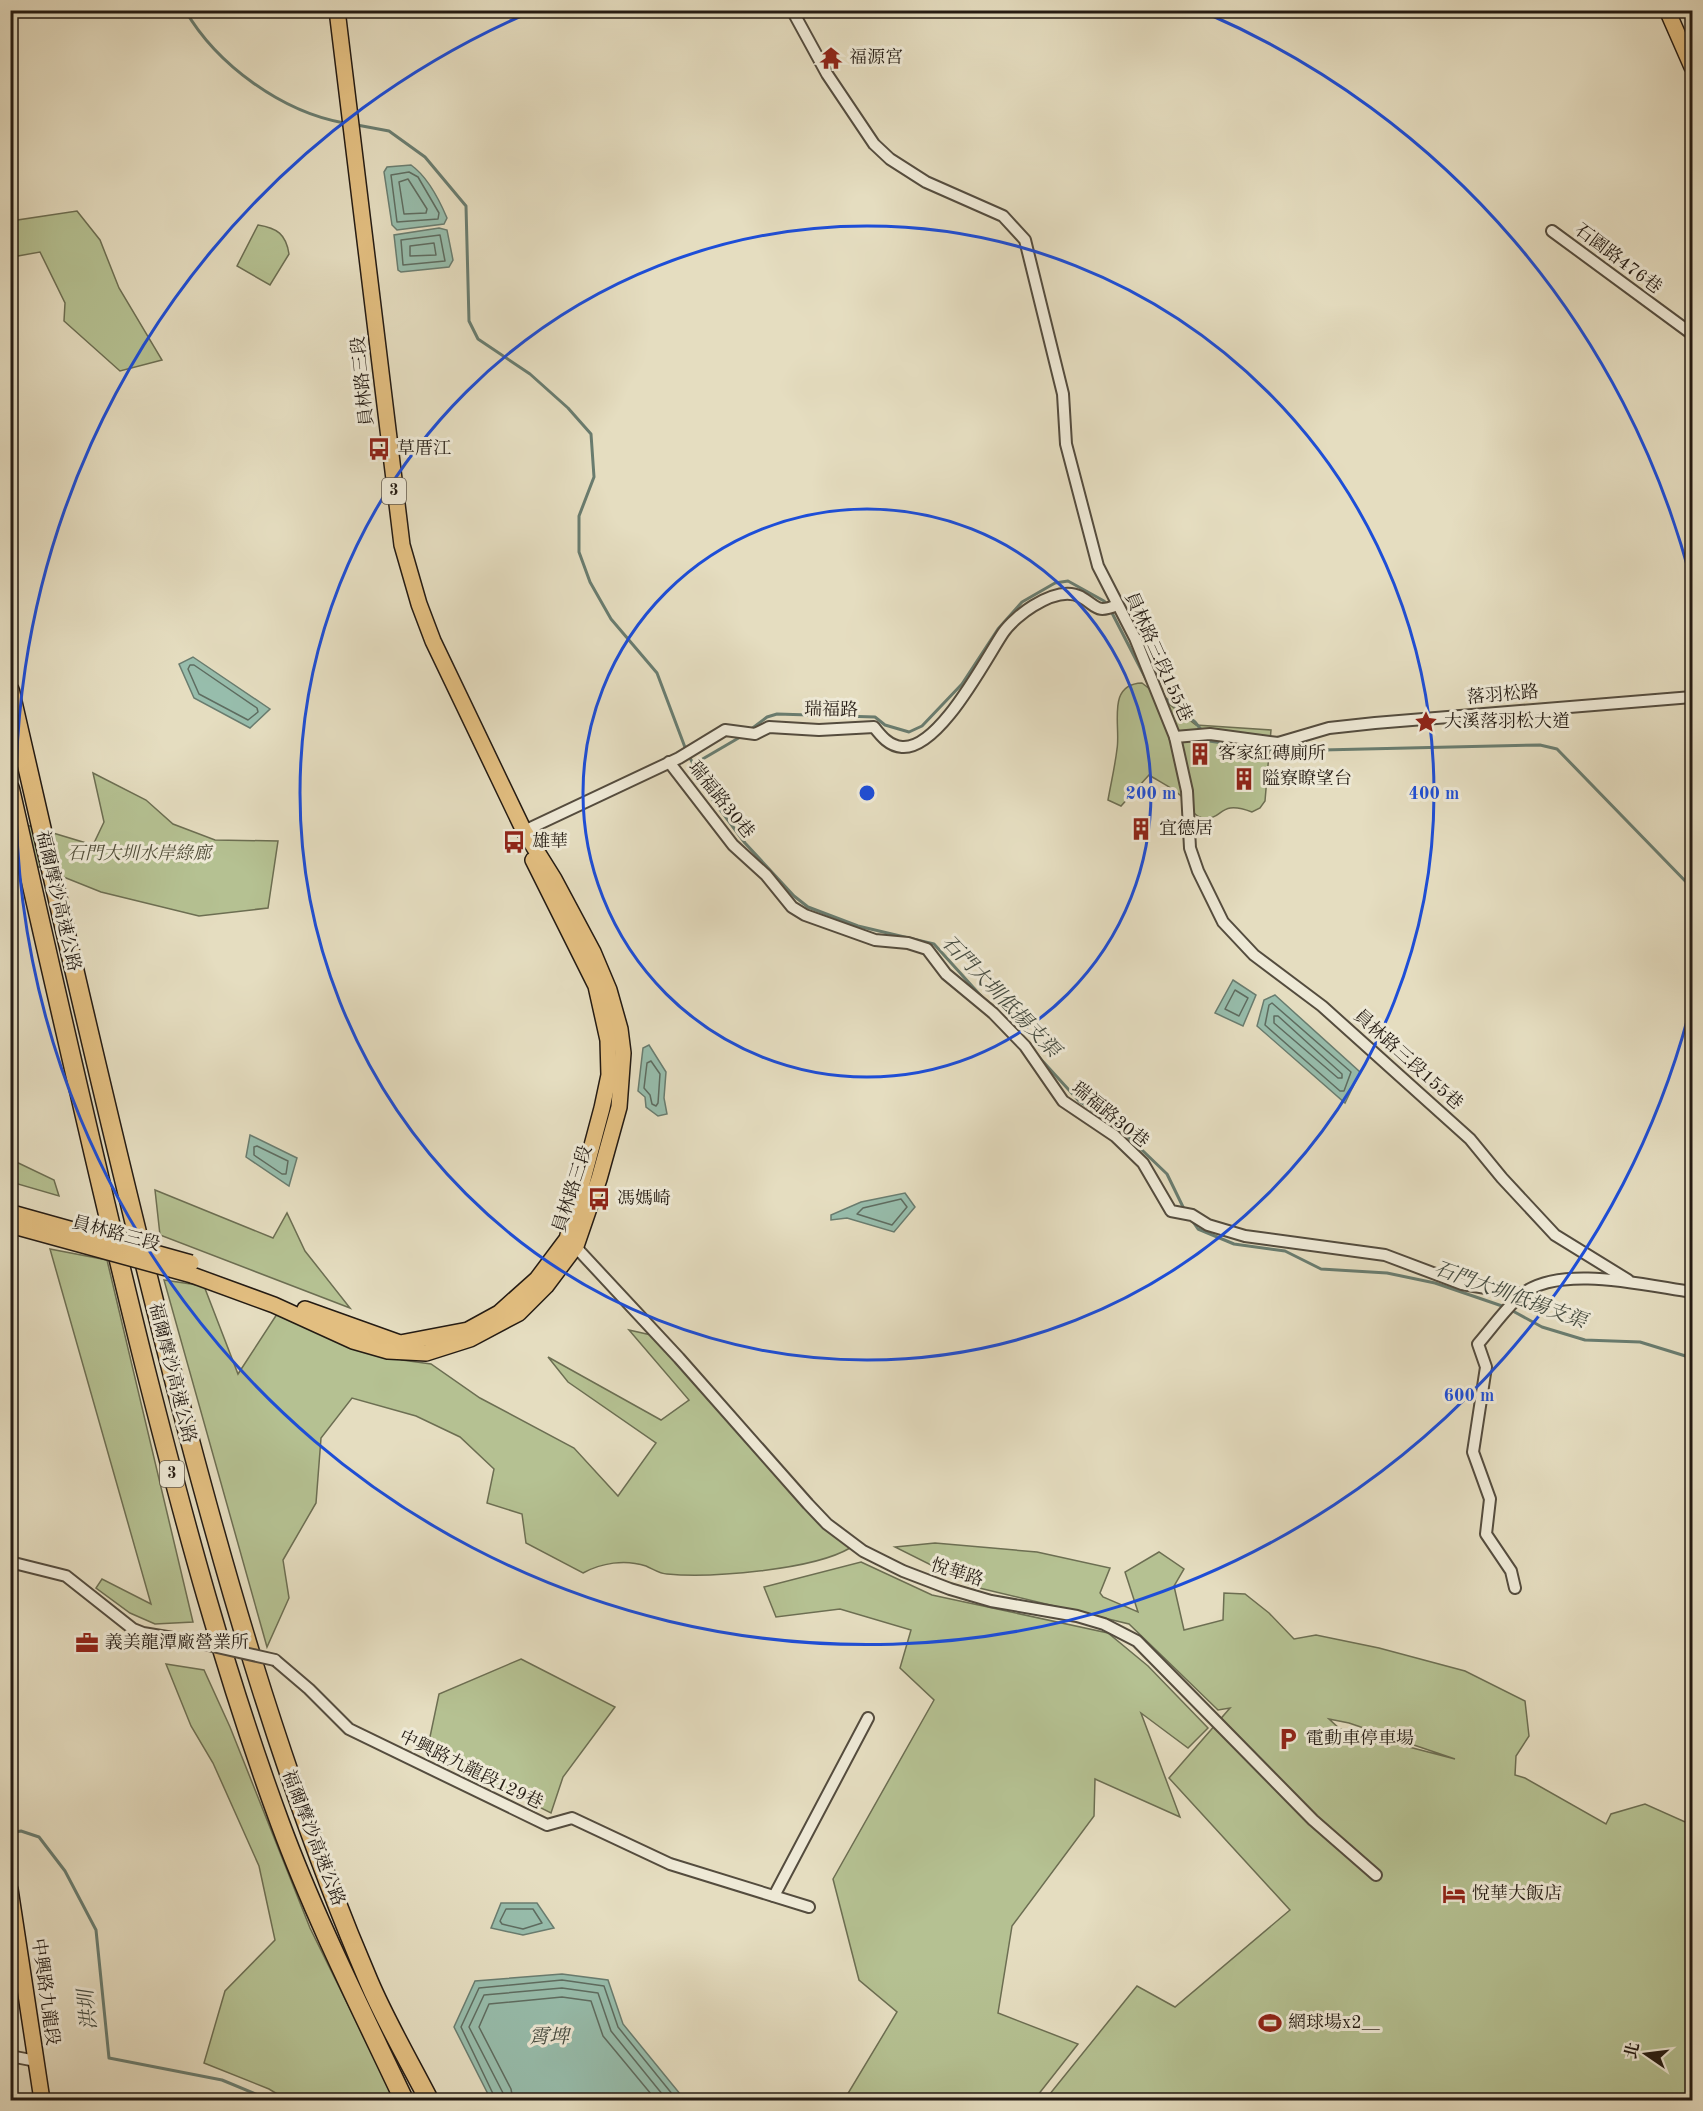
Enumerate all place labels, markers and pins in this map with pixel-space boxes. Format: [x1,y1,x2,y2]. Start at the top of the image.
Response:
temple icon: 福源宮 [818,45,844,71]
place label: 福源宮 [849,47,903,67]
bus stop icon: 草厝江 [366,436,392,462]
place label: 草厝江 [397,438,451,458]
place icon: 大溪落羽松大道 [1413,709,1439,735]
place label: 大溪落羽松大道 [1444,711,1570,731]
building icon: 客家紅磚廁所 [1187,741,1213,767]
place label: 客家紅磚廁所 [1218,743,1326,763]
building icon: 隘寮瞭望台 [1231,766,1257,792]
place label: 隘寮瞭望台 [1262,768,1352,788]
centre of rings [857,783,877,803]
building icon: 宜德居 [1128,816,1154,842]
place label: 宜德居 [1159,818,1213,838]
bus stop icon: 雄華 [501,829,527,855]
place label: 雄華 [532,831,568,851]
bus stop icon: 馮媽崎 [586,1186,612,1212]
place label: 馮媽崎 [617,1188,671,1208]
office icon: 義美龍潭廠營業所 [74,1630,100,1656]
place label: 義美龍潭廠營業所 [105,1632,249,1652]
parking icon: 電動車停車場 [1275,1726,1301,1752]
place label: 電動車停車場 [1306,1728,1414,1748]
hotel icon: 悅華大飯店 [1441,1881,1467,1907]
place label: 悅華大飯店 [1472,1883,1562,1903]
sports icon: 網球場x2＿ [1257,2010,1283,2036]
place label: 網球場x2＿ [1288,2012,1380,2032]

